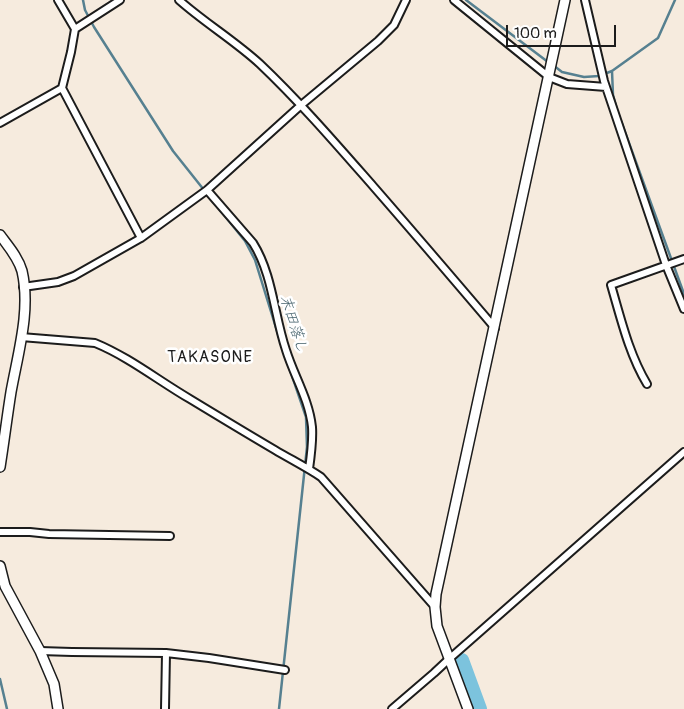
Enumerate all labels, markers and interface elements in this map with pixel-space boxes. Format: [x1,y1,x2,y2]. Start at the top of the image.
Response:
scale bar [509,15,619,47]
text: 100 m [514,24,557,43]
water label: 末田落し [275,293,311,355]
district label: TAKASONE [166,348,254,368]

